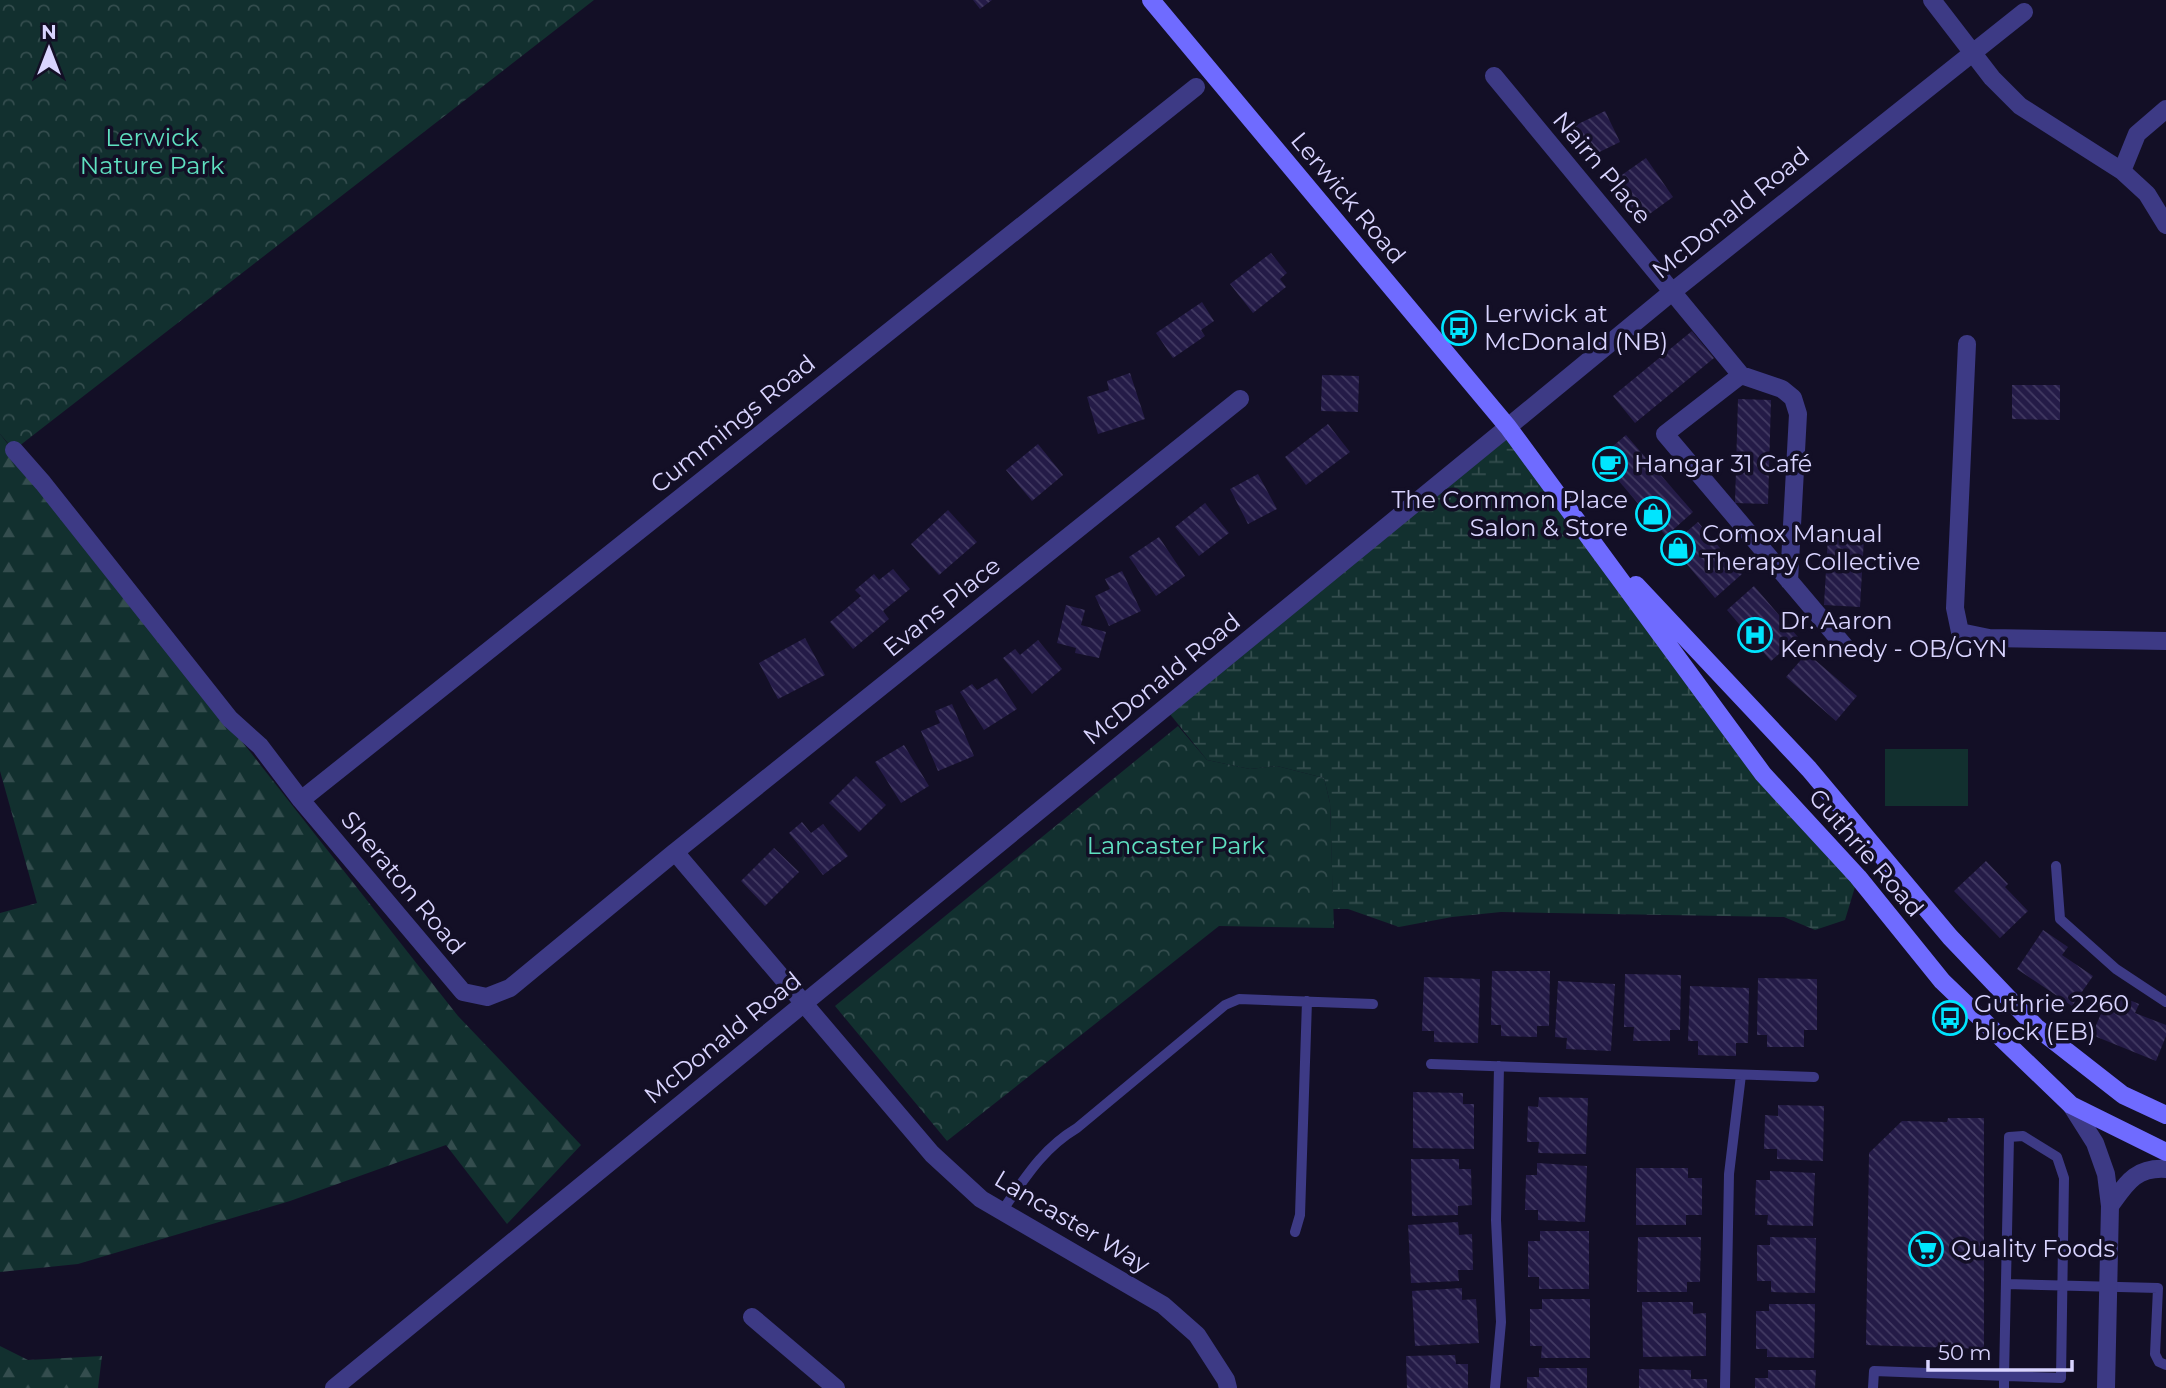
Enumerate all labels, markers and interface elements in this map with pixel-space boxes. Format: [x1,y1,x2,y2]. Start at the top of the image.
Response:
north arrow [14,14,84,84]
text: N [41,21,57,44]
street label: Nairn Place [1547,106,1658,230]
park label: Lerwick Nature Park [80,123,225,180]
street label: Lerwick Road [1285,126,1412,269]
street label: McDonald Road [1646,140,1815,285]
place label: Lerwick at McDonald (NB) [1484,299,1668,356]
bus stop icon: Lerwick at McDonald (NB) [1440,309,1478,347]
street label: Cummings Road [644,348,821,499]
cafe icon: Hangar 31 Café [1591,445,1629,483]
place label: Hangar 31 Café [1634,449,1812,478]
place label: The Common Place Salon & Store [1392,485,1628,542]
shop icon: The Common Place Salon & Store [1634,495,1672,533]
place label: Comox Manual Therapy Collective [1702,519,1920,576]
shop icon: Comox Manual Therapy Collective [1659,529,1697,567]
street label: Evans Place [877,551,1006,663]
street label: McDonald Road [1077,606,1246,751]
place label: Dr. Aaron Kennedy - OB/GYN [1780,606,2008,663]
hospital icon: Dr. Aaron Kennedy - OB/GYN [1736,616,1774,654]
street label: Guthrie Road [1803,783,1930,923]
street label: Sheraton Road [335,805,472,960]
park label: Lancaster Park [1087,831,1266,860]
street label: McDonald Road [638,965,807,1110]
place label: Guthrie 2260 block (EB) [1974,989,2129,1046]
bus stop icon: Guthrie 2260 block (EB) [1931,999,1969,1037]
street label: Lancaster Way [990,1164,1155,1279]
supermarket icon: Quality Foods [1907,1230,1945,1268]
place label: Quality Foods [1951,1234,2115,1263]
scale bar [1928,1328,2072,1372]
text: 50 m [1938,1340,1992,1365]

